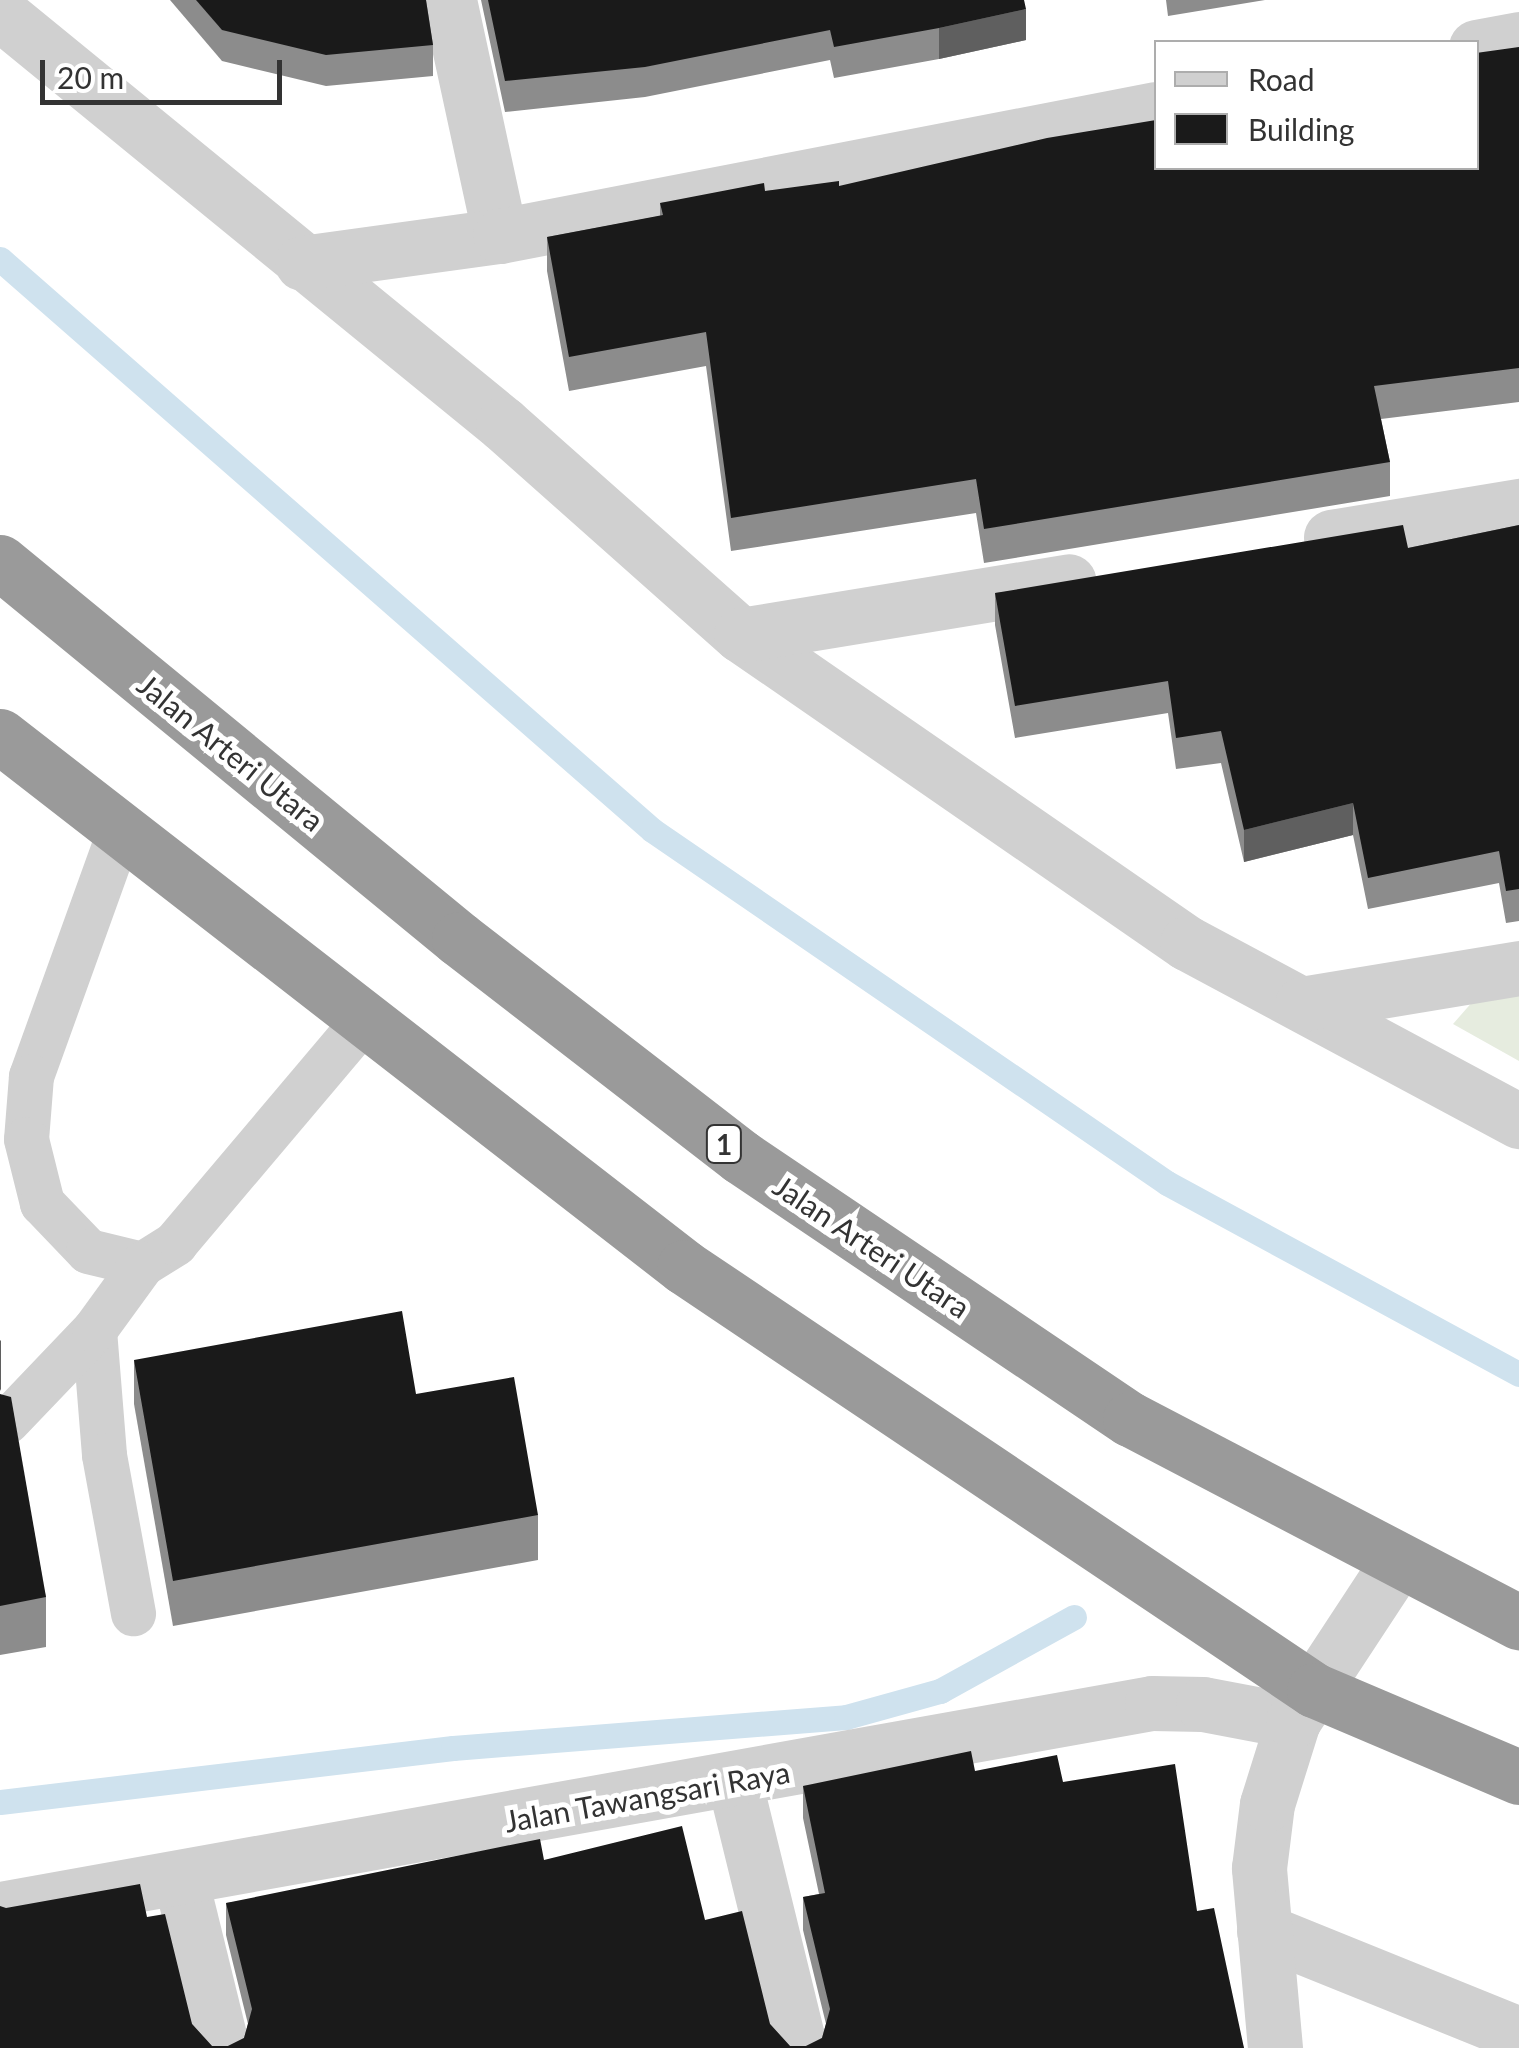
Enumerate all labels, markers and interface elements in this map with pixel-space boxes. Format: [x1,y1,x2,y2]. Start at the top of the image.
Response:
scale bar [45,40,288,102]
legend [1154,40,1479,170]
text: 20 m [57,59,124,95]
text: Road [1248,61,1315,97]
text: Building [1248,111,1354,147]
street label: Jalan Arteri Utara [130,666,332,838]
road number: 1 [704,1121,744,1167]
street label: Jalan Arteri Utara [767,1167,977,1325]
street label: Jalan Tawangsari Raya [501,1753,793,1839]

